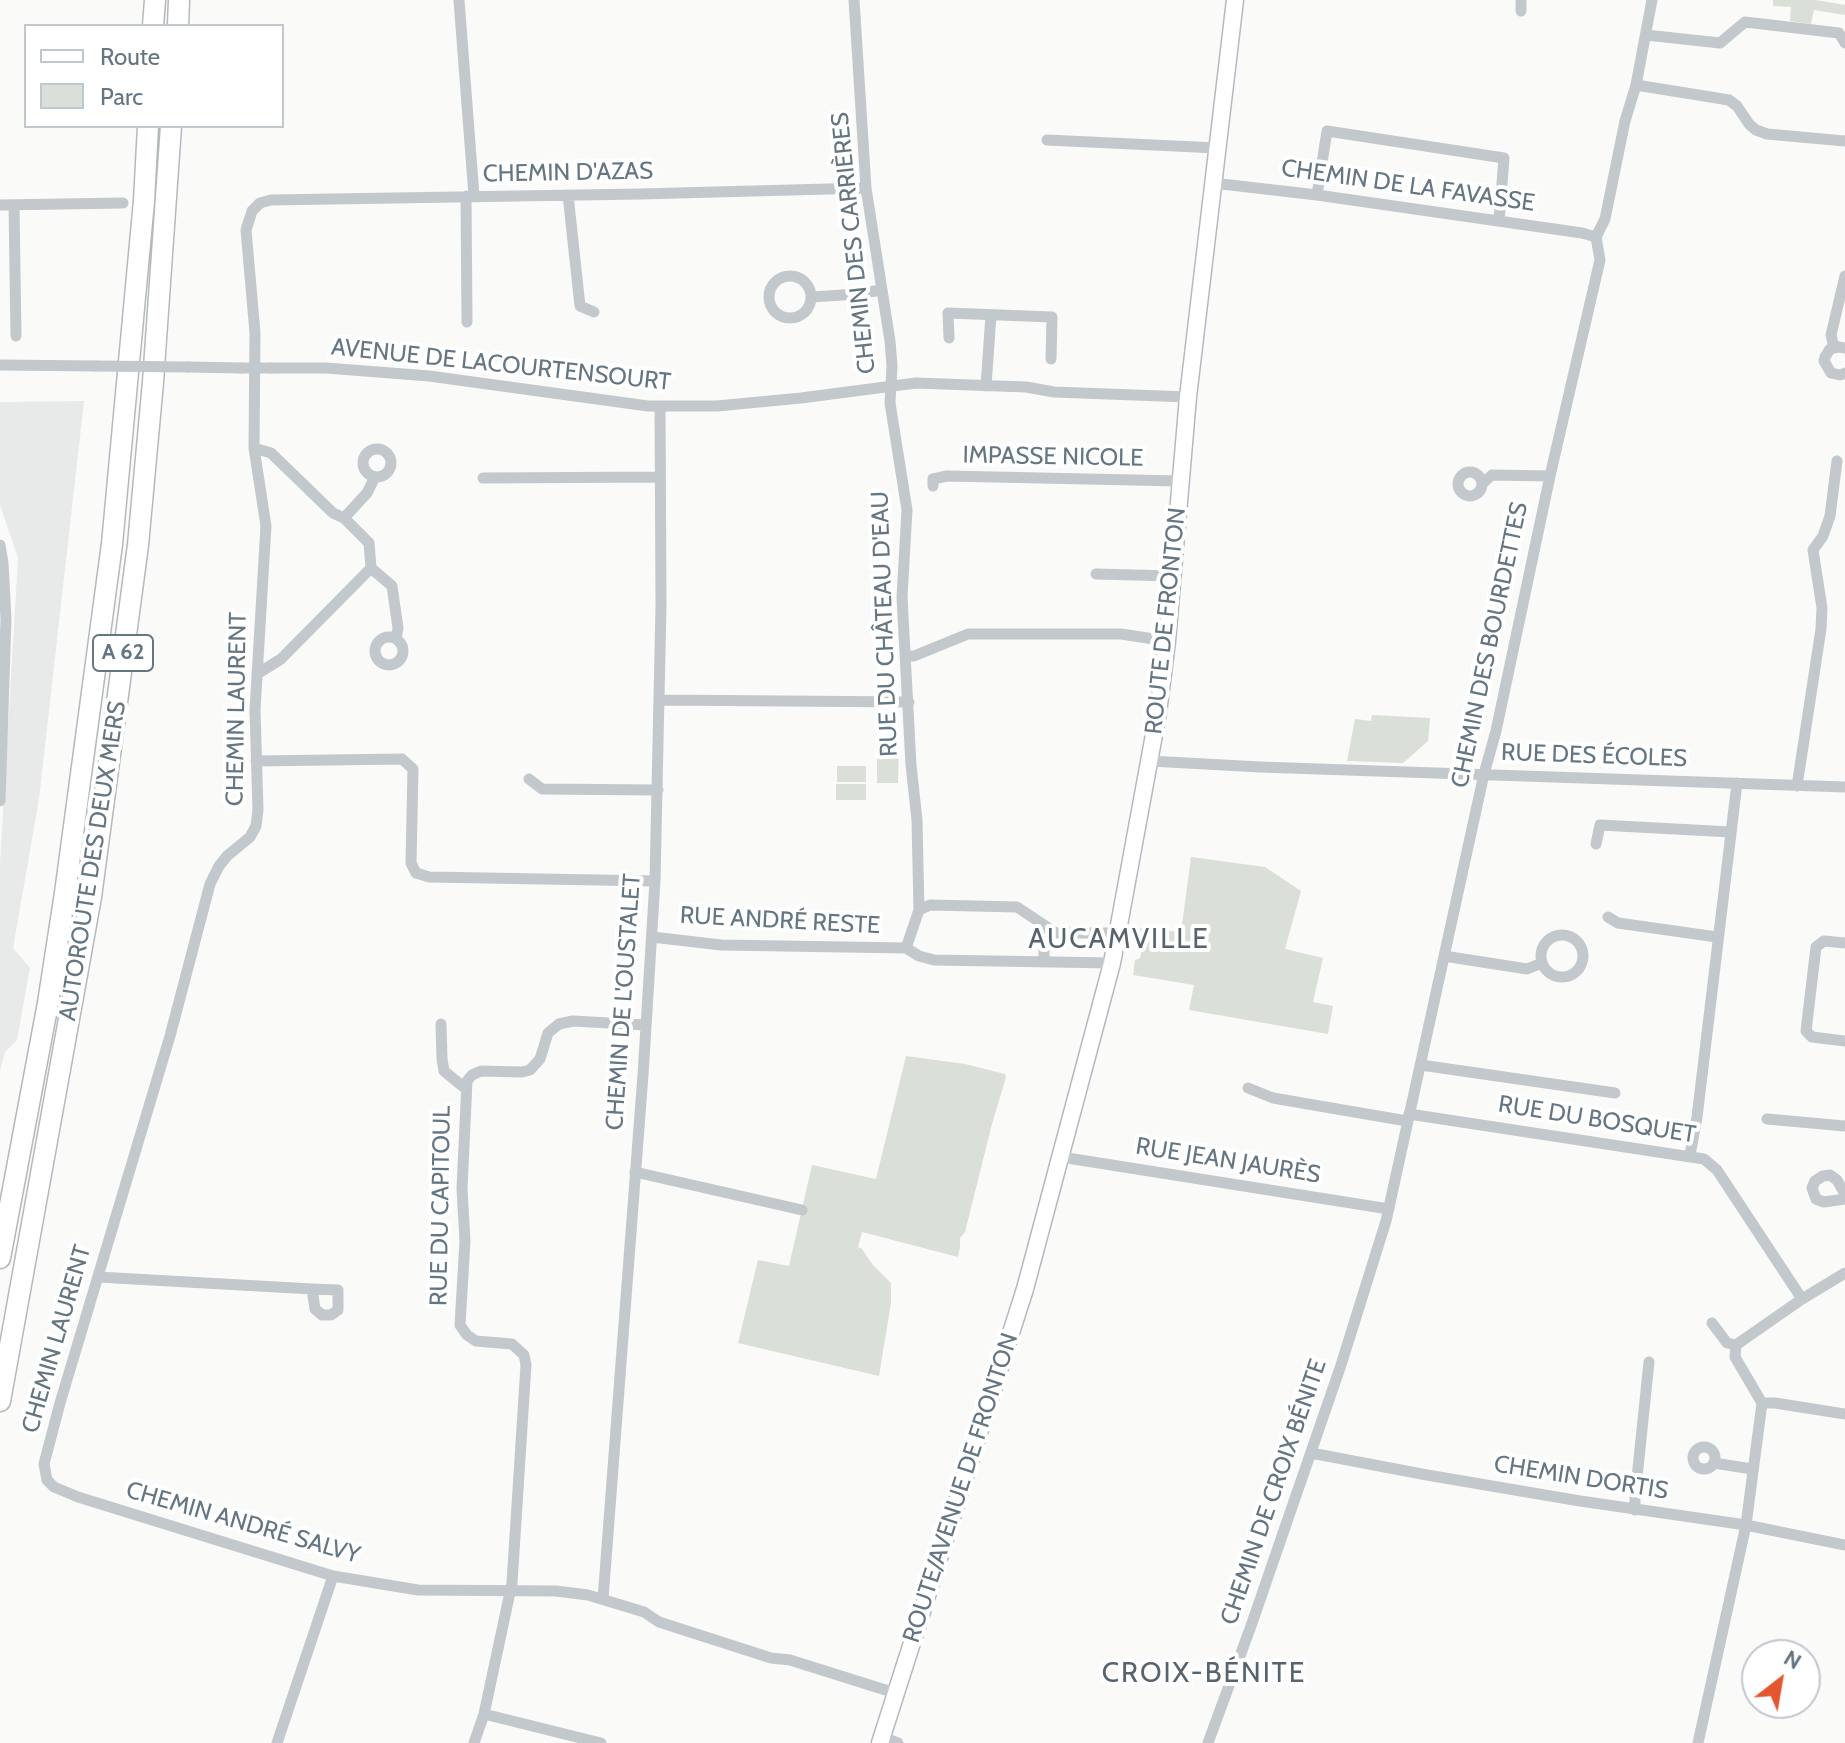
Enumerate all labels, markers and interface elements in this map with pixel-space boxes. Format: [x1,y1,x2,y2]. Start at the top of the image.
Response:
legend [24,24,284,128]
text: Route [100,42,160,71]
text: Parc [100,82,143,111]
street label: CHEMIN DES CARRIÈRES [826,111,882,375]
street label: CHEMIN DE LA FAVASSE [1279,154,1537,218]
street label: CHEMIN D'AZAS [483,157,653,189]
street label: AVENUE DE LACOURTENSOURT [330,333,672,397]
street label: IMPASSE NICOLE [962,441,1144,473]
street label: RUE DU CHÂTEAU D'EAU [866,491,904,757]
street label: CHEMIN DES BOURDETTES [1446,500,1534,790]
street label: ROUTE DE FRONTON [1140,506,1192,736]
street label: CHEMIN LAURENT [221,612,253,806]
road number: A 62 [93,635,153,671]
street label: AUTOROUTE DES DEUX MERS [53,699,133,1023]
street label: RUE DES ÉCOLES [1501,738,1687,774]
street label: CHEMIN DE L'OUSTALET [601,873,647,1131]
street label: RUE ANDRÉ RESTE [679,901,881,941]
district label: AUCAMVILLE [1028,923,1210,957]
street label: RUE DU BOSQUET [1496,1090,1698,1150]
street label: RUE DU CAPITOUL [425,1106,457,1306]
street label: RUE JEAN JAURÈS [1134,1132,1322,1190]
street label: CHEMIN LAURENT [16,1242,98,1436]
street label: ROUTE/AVENUE DE FRONTON [897,1330,1025,1646]
street label: CHEMIN DE CROIX BÉNITE [1215,1355,1333,1629]
street label: CHEMIN DORTIS [1492,1450,1670,1506]
street label: CHEMIN ANDRÉ SALVY [123,1476,363,1570]
north arrow [1741,1639,1821,1719]
text: N [1779,1644,1806,1675]
district label: CROIX-BÉNITE [1102,1657,1306,1691]

